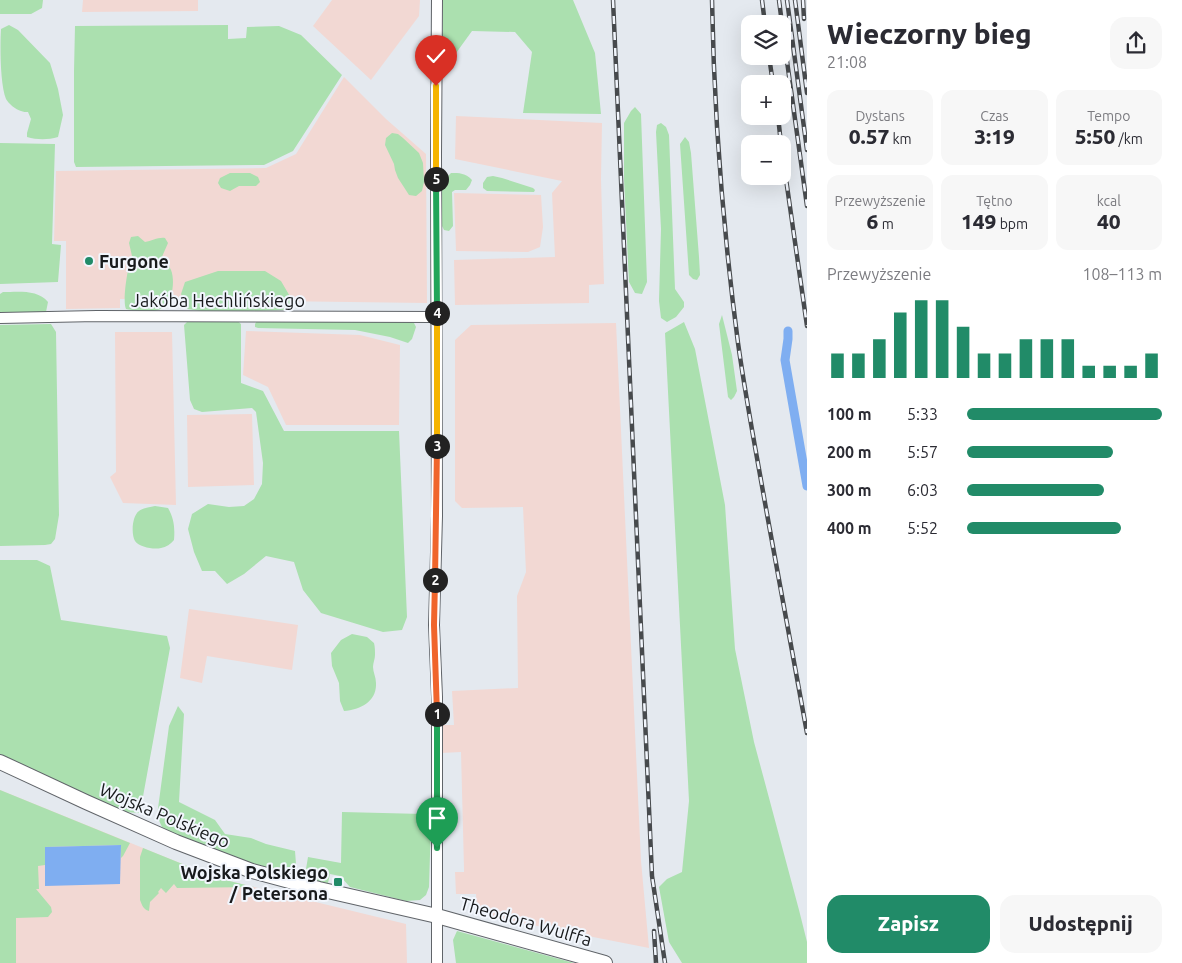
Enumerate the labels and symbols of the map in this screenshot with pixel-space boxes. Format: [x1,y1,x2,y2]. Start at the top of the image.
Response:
pin [415,35,457,86]
pin: 5 [424,166,448,192]
place label: Furgone [99,251,169,271]
marker: Furgone [83,255,95,267]
street label: Jakóba Hechlińskiego [131,290,305,310]
pin: 4 [424,300,450,326]
pin: 3 [424,434,450,458]
pin: 2 [422,568,448,592]
pin: 1 [424,702,450,726]
street label: Wojska Polskiego [97,779,233,851]
pin [416,797,458,848]
place label: Wojska Polskiego / Petersona [180,862,328,903]
marker: Wojska Polskiego / Petersona [332,876,344,888]
street label: Theodora Wulffa [458,893,594,949]

